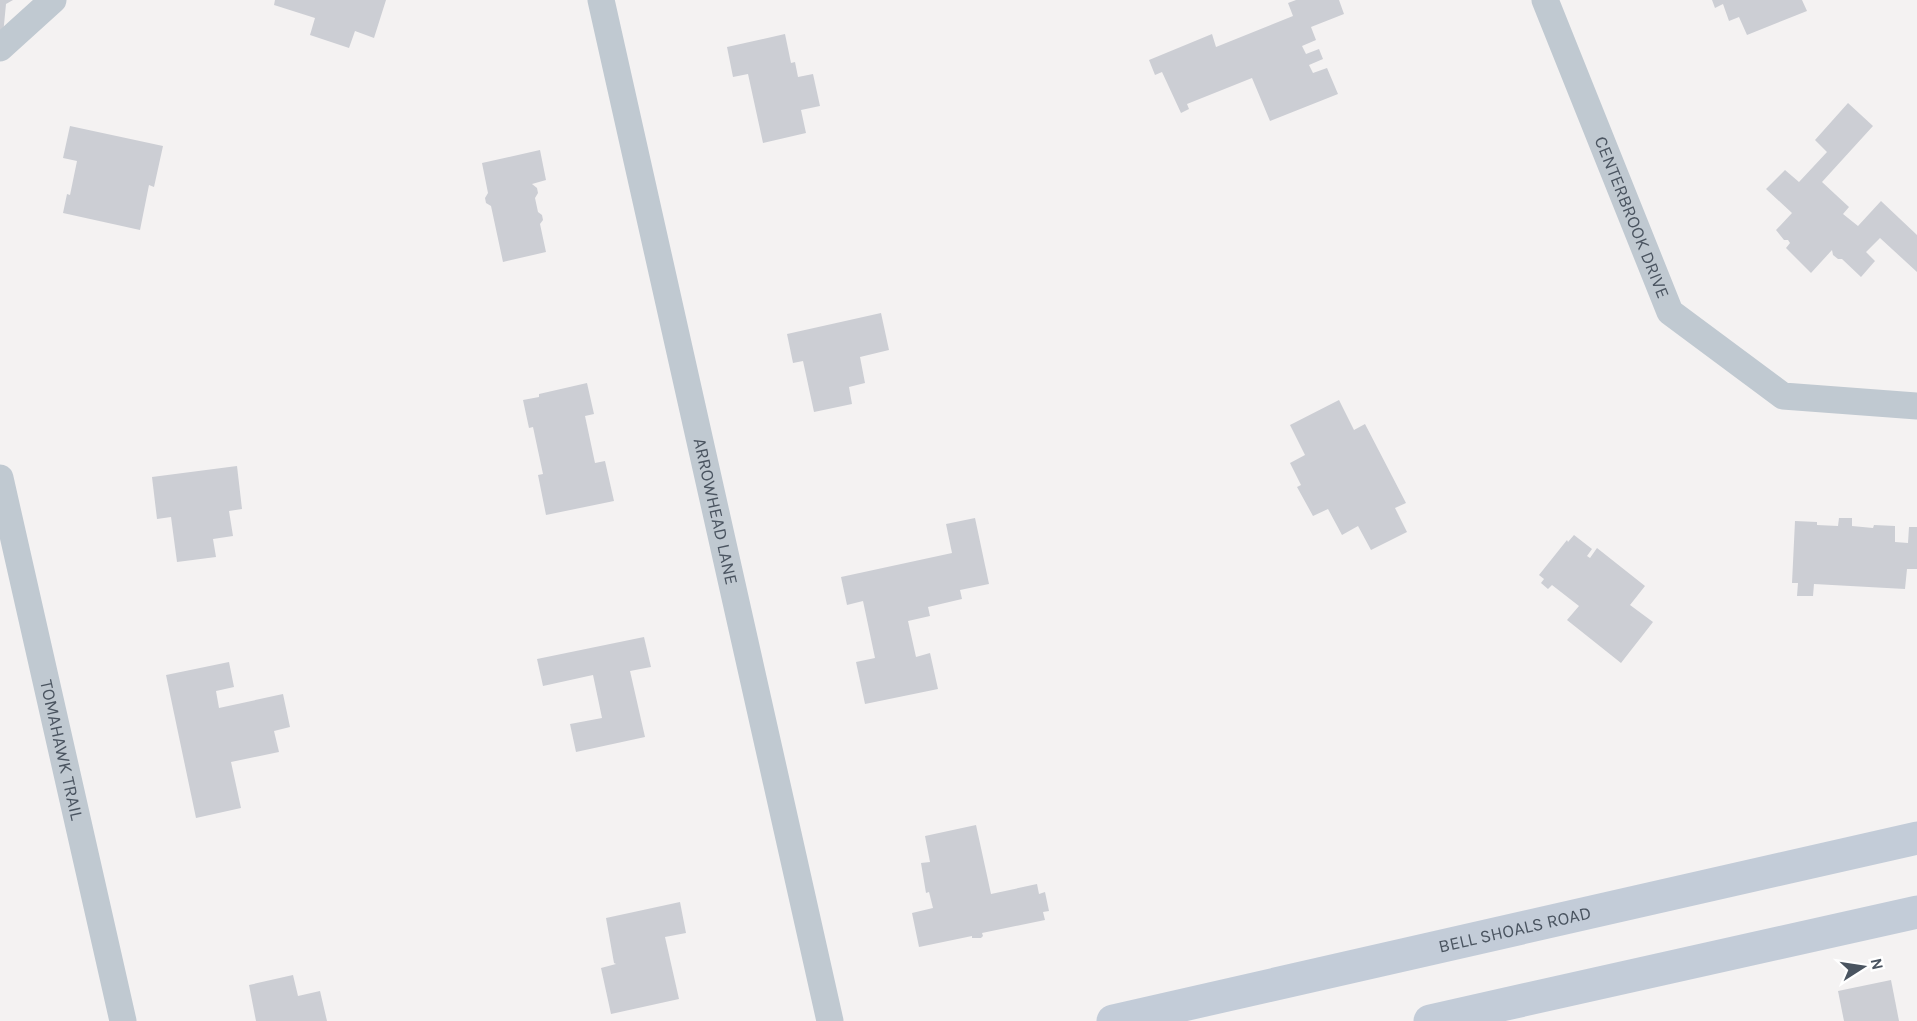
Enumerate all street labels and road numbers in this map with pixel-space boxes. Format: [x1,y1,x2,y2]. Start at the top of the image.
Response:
street label: CENTERBROOK DRIVE [1590,133,1674,301]
street label: ARROWHEAD LANE [689,436,743,587]
street label: TOMAHAWK TRAIL [35,678,88,823]
street label: BELL SHOALS ROAD [1436,902,1593,958]

